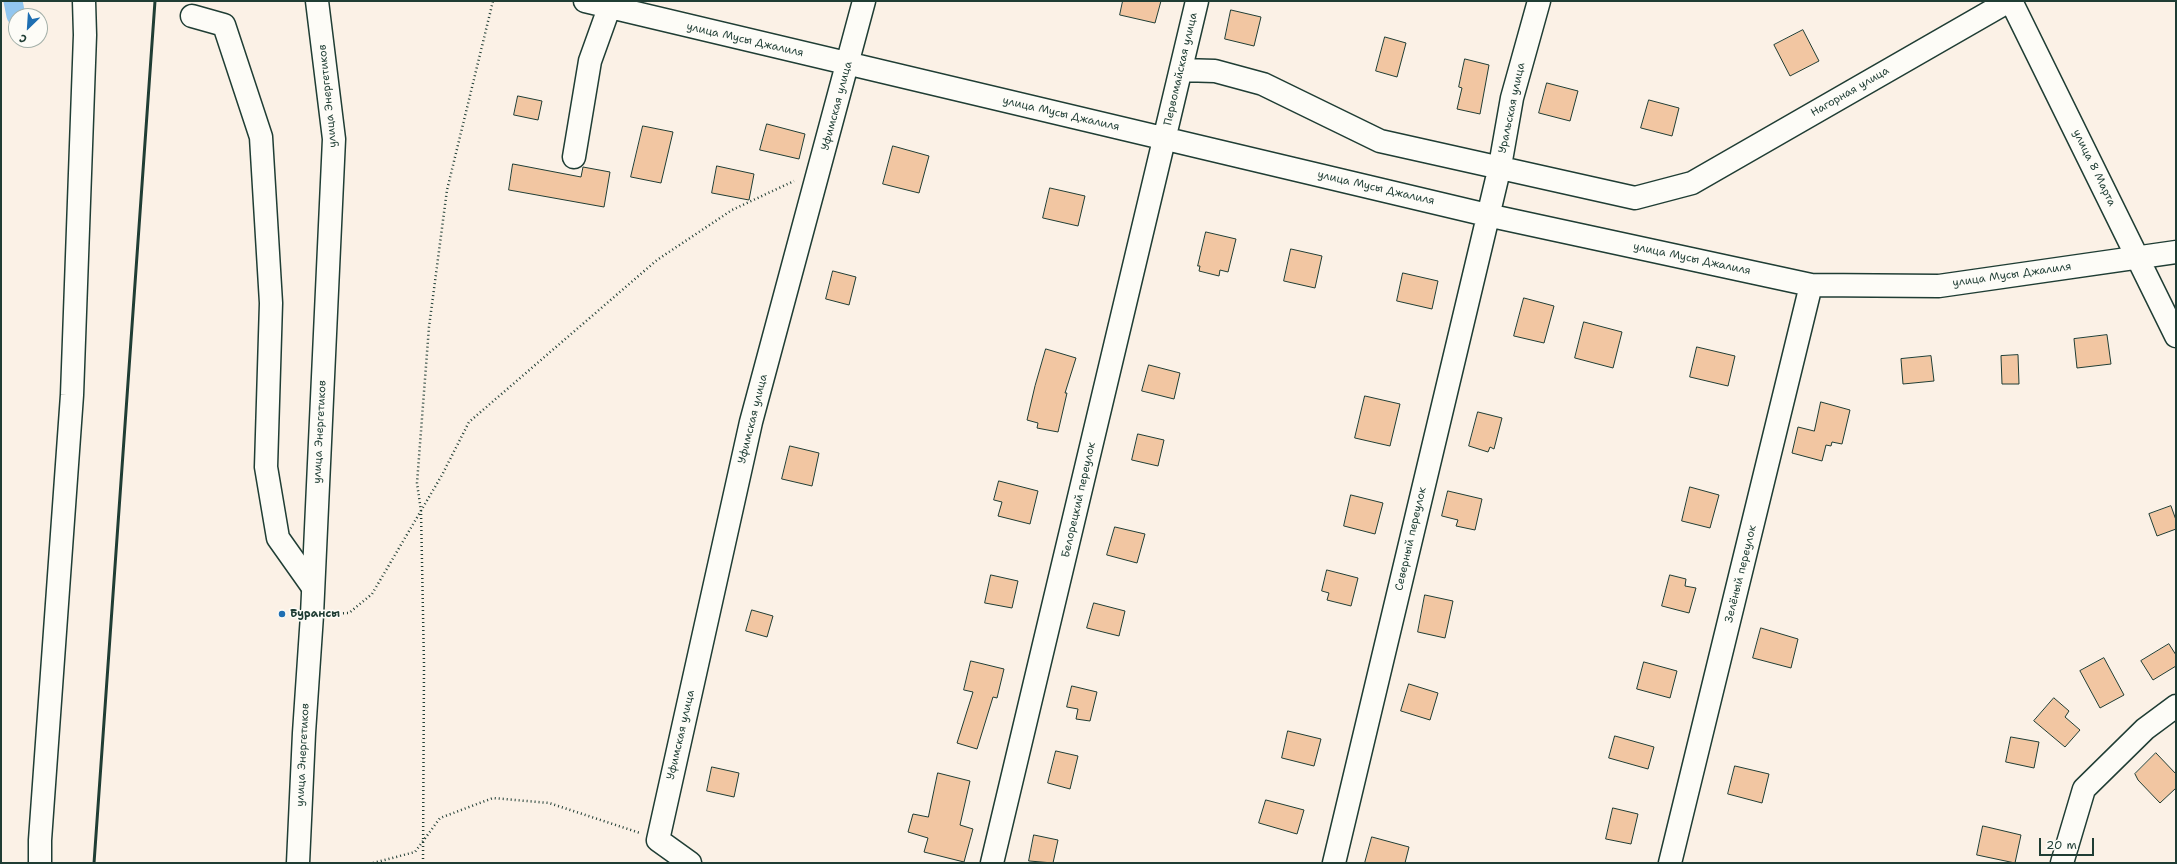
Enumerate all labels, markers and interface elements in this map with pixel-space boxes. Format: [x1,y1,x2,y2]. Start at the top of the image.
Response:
north arrow [8,8,48,48]
street label: Первомайская улица [1162,11,1200,127]
street label: улица Мусы Джалиля [685,20,805,60]
text: С [17,30,29,47]
street label: улица Энергетиков [316,44,340,148]
street label: Уфимская улица [819,60,855,152]
street label: Уральская улица [1496,61,1528,155]
street label: Нагорная улица [1809,64,1891,120]
street label: улица Мусы Джалиля [1001,94,1121,134]
street label: улица 8 Марта [2070,127,2118,209]
street label: улица Мусы Джалиля [1316,168,1436,208]
street label: улица Мусы Джалиля [1632,240,1752,278]
street label: улица Мусы Джалиля [1952,260,2072,290]
street label: Уфимская улица [735,373,771,465]
street label: улица Энергетиков [311,380,329,484]
street label: Белорецкий переулок [1059,441,1099,559]
street label: Северный переулок [1393,486,1429,592]
street label: Зелёный переулок [1723,524,1759,624]
place label: Бурансы [290,607,340,621]
marker: Бурансы [277,609,287,619]
street label: Уфимская улица [664,689,698,781]
street label: улица Энергетиков [294,703,312,807]
scale bar [2041,830,2096,856]
text: 20 m [2046,837,2077,853]

